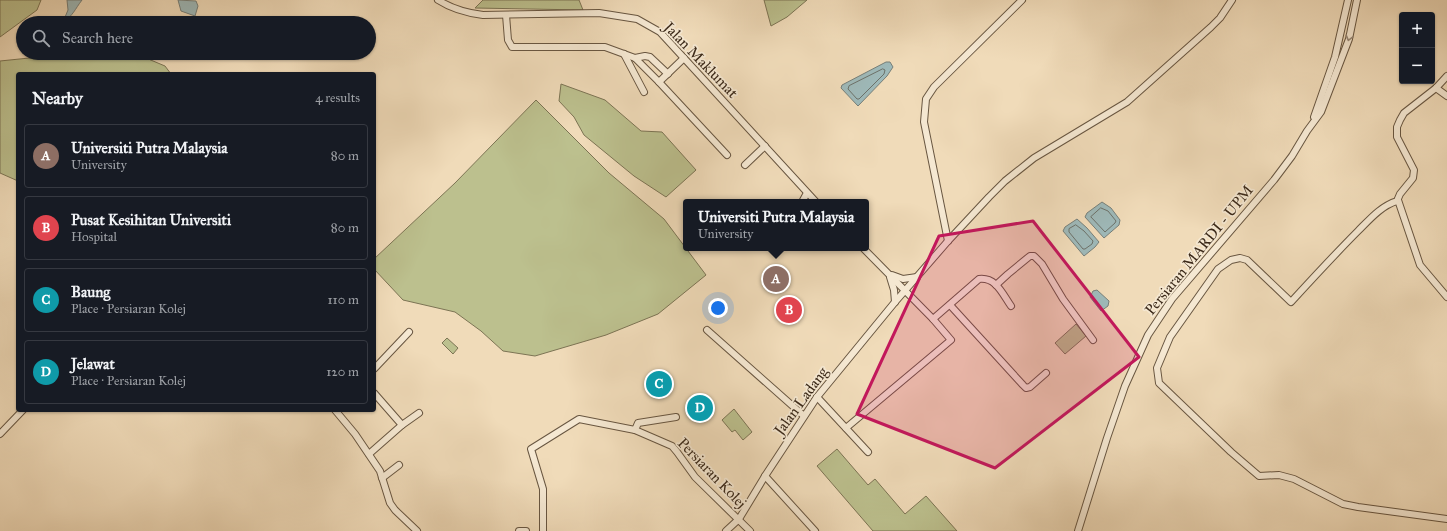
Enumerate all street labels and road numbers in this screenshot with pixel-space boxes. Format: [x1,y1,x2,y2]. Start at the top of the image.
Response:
street label: Jalan Maklumat [658,17,742,103]
street label: Persiaran MARDI - UPM [1141,181,1257,319]
street label: Jalan Ladang [769,362,833,441]
street label: Persiaran Kolej [674,434,750,512]

